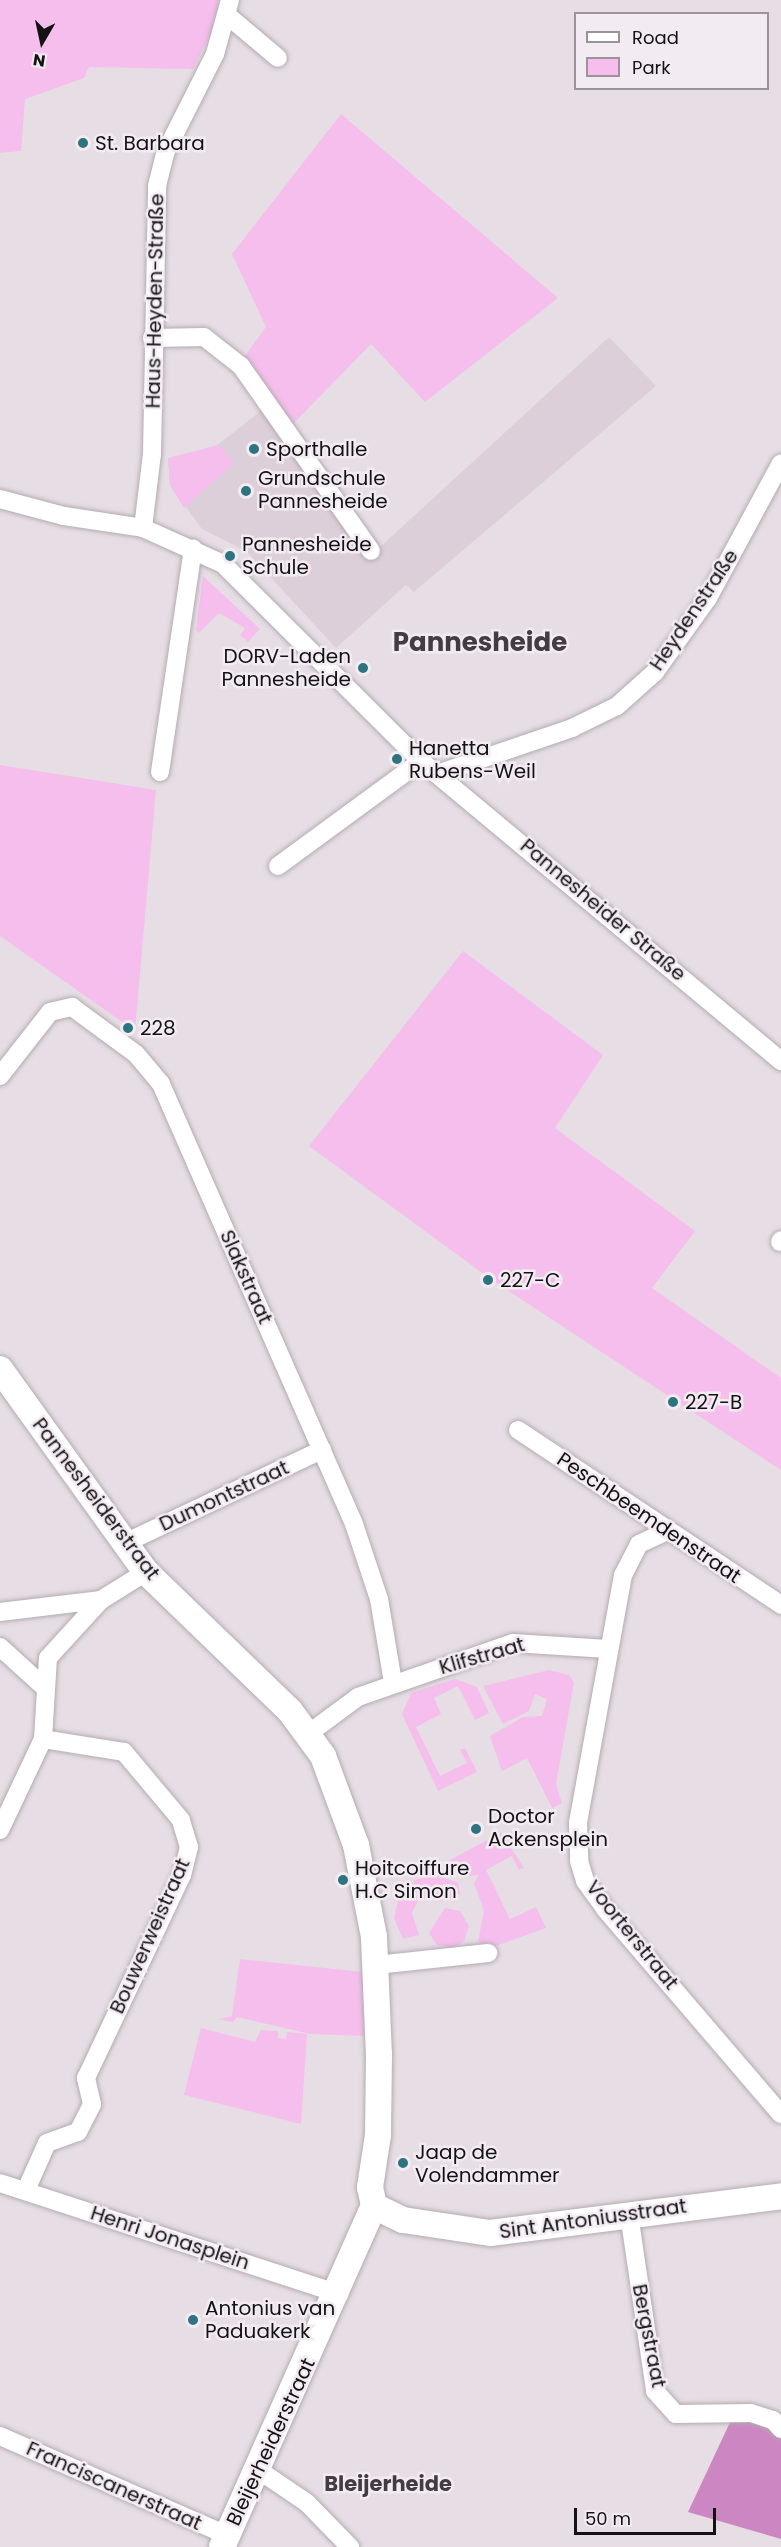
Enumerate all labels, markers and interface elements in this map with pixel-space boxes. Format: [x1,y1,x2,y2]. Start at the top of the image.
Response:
north arrow [12,12,72,72]
legend [574,12,769,90]
text: Road [632,25,679,50]
text: N [31,48,47,73]
text: Park [632,55,671,80]
place label: St. Barbara [95,131,205,155]
marker: St. Barbara [76,136,90,150]
street label: Haus-Heyden-Straße [141,193,169,409]
place label: Sporthalle [266,437,367,461]
marker: Sporthalle [247,442,261,456]
place label: Grundschule Pannesheide [258,467,388,514]
marker: Grundschule Pannesheide [239,484,253,498]
place label: Pannesheide Schule [242,532,372,579]
street label: Heydenstraße [645,545,743,675]
marker: Pannesheide Schule [223,549,237,563]
district label: Pannesheide [393,627,567,659]
place label: DORV-Laden Pannesheide [221,644,351,691]
marker: DORV-Laden Pannesheide [356,661,370,675]
place label: Hanetta Rubens-Weil [409,736,536,783]
marker: Hanetta Rubens-Weil [390,752,404,766]
street label: Pannesheider Straße [515,834,691,986]
place label: 228 [140,1016,176,1040]
marker: 228 [121,1021,135,1035]
street label: Slakstraat [215,1226,277,1328]
place label: 227-C [500,1268,560,1292]
marker: 227-C [481,1273,495,1287]
place label: 227-B [685,1390,742,1414]
marker: 227-B [666,1395,680,1409]
street label: Pannesheiderstraat [27,1413,165,1585]
street label: Peschbeemdenstraat [553,1448,745,1588]
street label: Dumontstraat [156,1456,292,1536]
street label: Klifstraat [436,1632,528,1680]
place label: Doctor Ackensplein [488,1805,608,1852]
marker: Doctor Ackensplein [469,1822,483,1836]
street label: Bouwerweistraat [105,1855,195,2017]
place label: Hoitcoiffure H.C Simon [355,1856,470,1903]
marker: Hoitcoiffure H.C Simon [336,1873,350,1887]
street label: Voorterstraat [581,1876,683,1994]
place label: Jaap de Volendammer [415,2140,560,2187]
marker: Jaap de Volendammer [396,2156,410,2170]
street label: Sint Antoniusstraat [498,2194,688,2244]
street label: Henri Jonasplein [88,2201,252,2275]
street label: Bergstraat [627,2282,671,2390]
place label: Antonius van Paduakerk [205,2296,335,2343]
marker: Antonius van Paduakerk [186,2313,200,2327]
street label: Bleijerheiderstraat [222,2354,320,2530]
street label: Franciscanerstraat [23,2437,205,2535]
district label: Bleijerheide [324,2471,452,2497]
scale bar [577,2496,720,2534]
text: 50 m [585,2506,631,2531]

